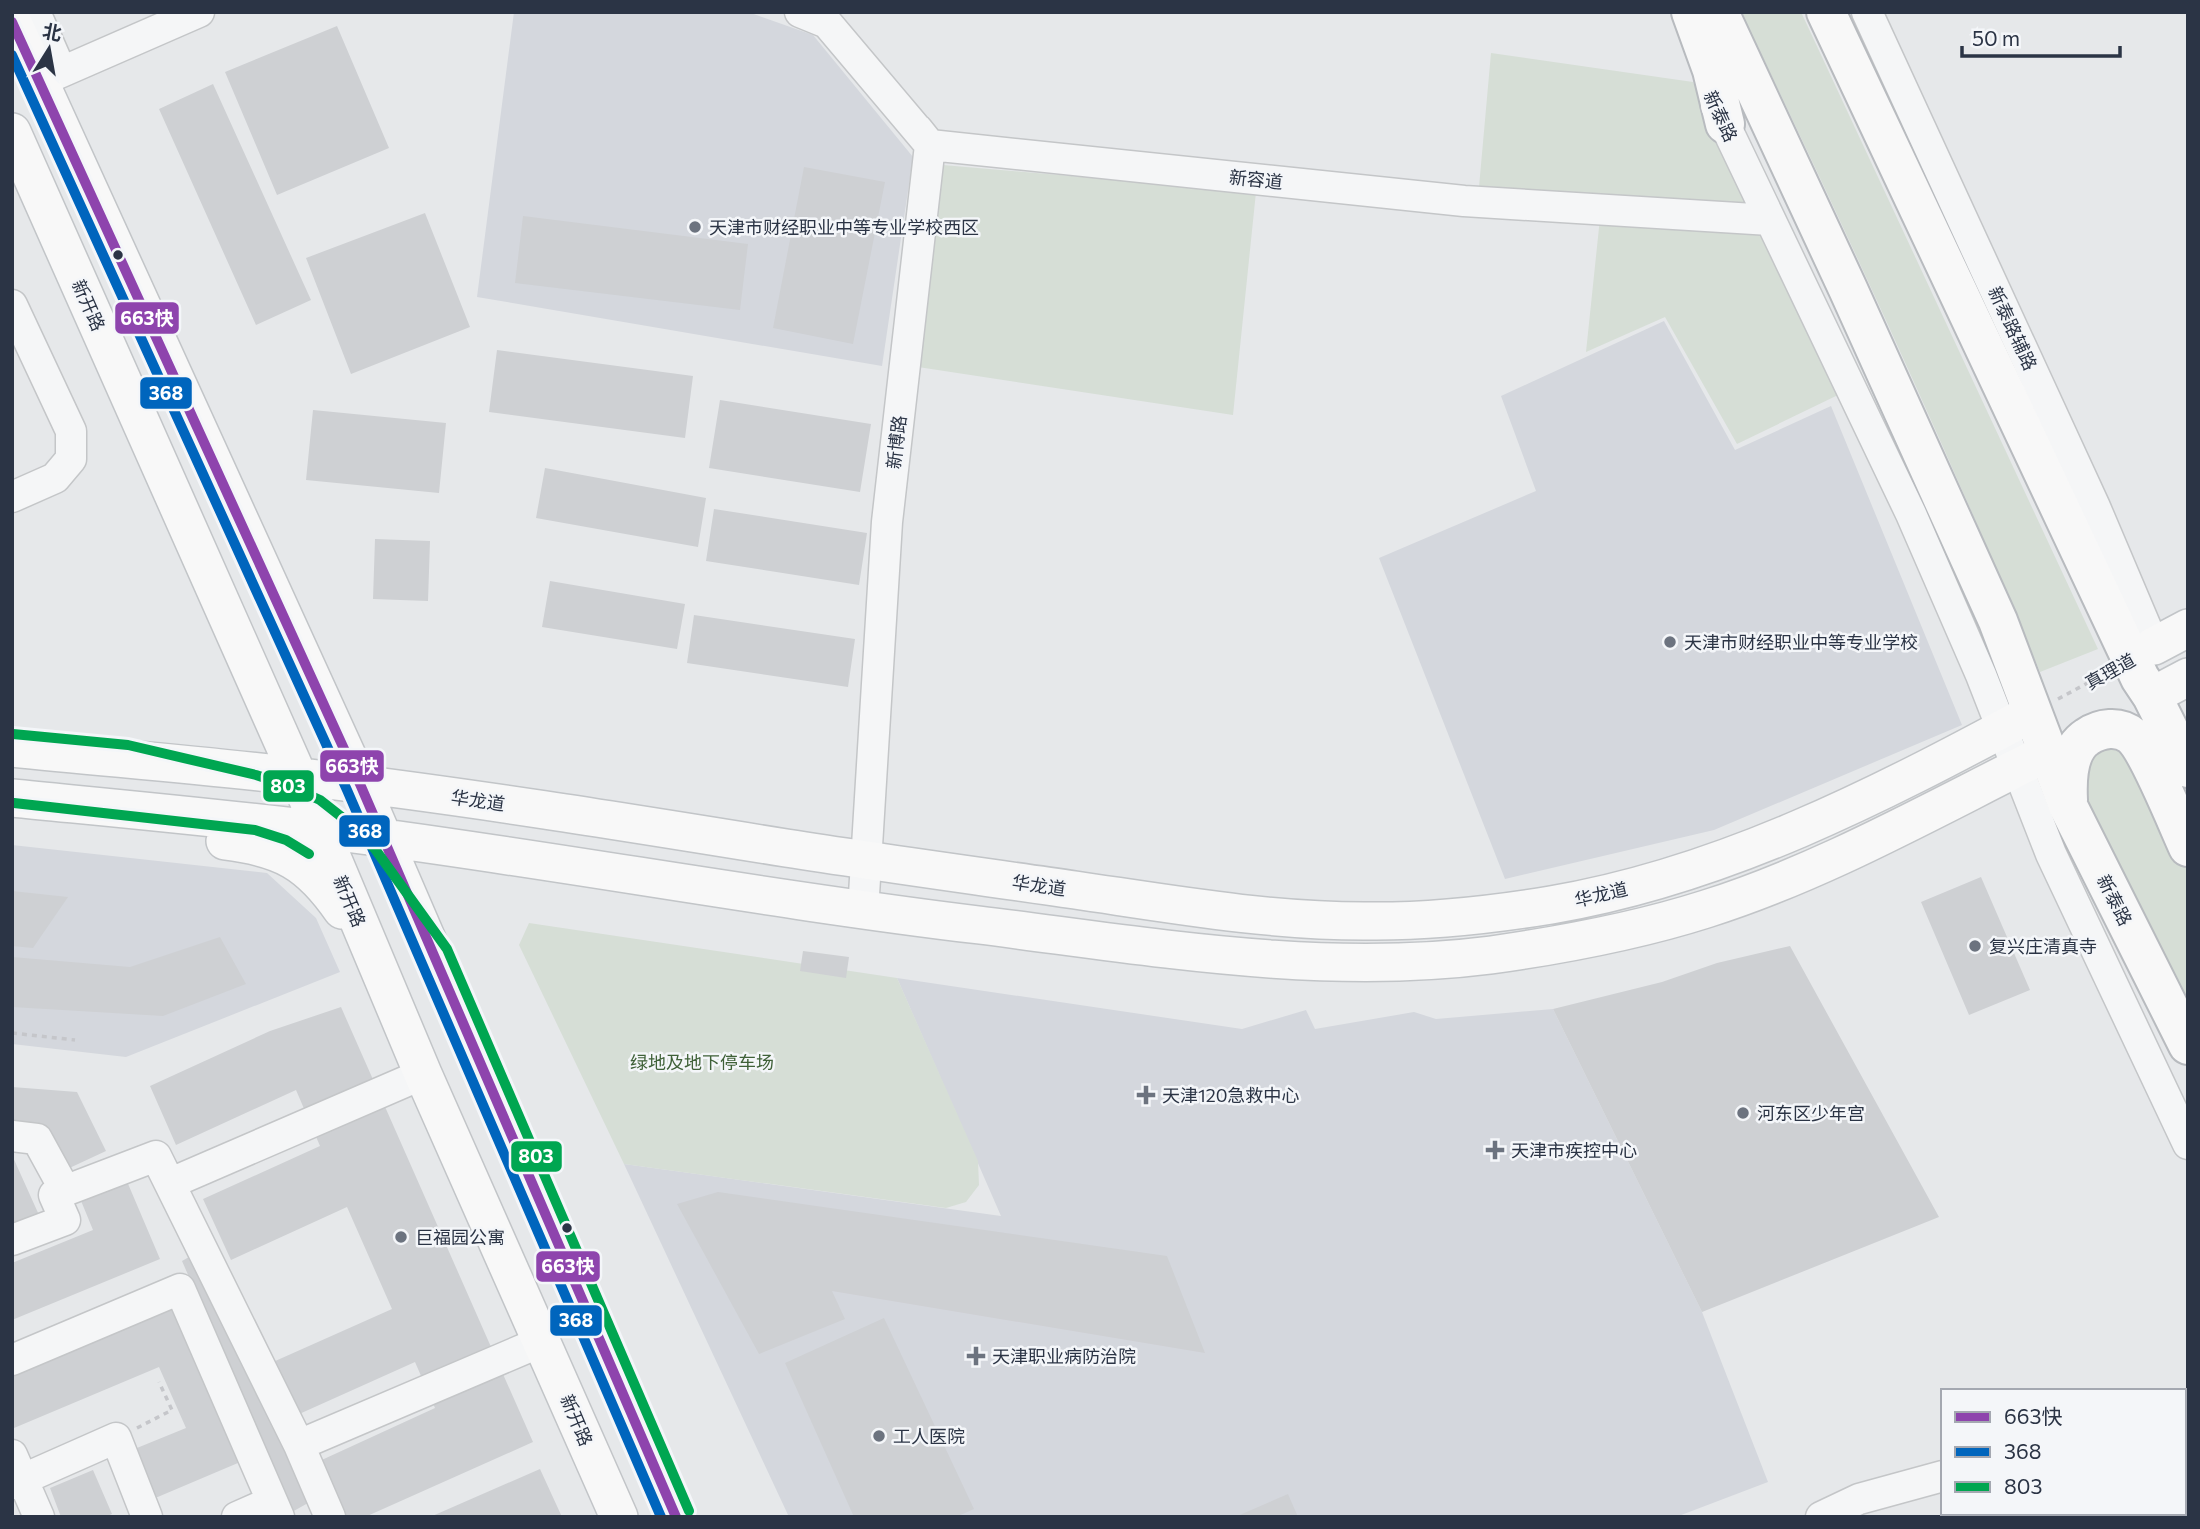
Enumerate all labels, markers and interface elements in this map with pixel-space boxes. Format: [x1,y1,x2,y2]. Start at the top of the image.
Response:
north arrow [14,14,84,84]
scale bar [1962,14,2120,58]
text: 北 [41,19,64,45]
text: 50 m [1972,25,2020,50]
street label: 新泰路 [1700,87,1742,145]
street label: 新容道 [1228,165,1284,193]
place label: 天津市财经职业中等专业学校西区 [709,216,979,238]
marker: 天津市财经职业中等专业学校西区 [687,219,703,235]
unlabelled marker [111,248,125,262]
street label: 新开路 [68,276,110,334]
street label: 新泰路辅路 [1984,283,2042,373]
line badge: 663快 [114,301,180,335]
text: 663快 [120,306,174,329]
line badge: 368 [139,376,193,410]
text: 368 [149,381,183,404]
street label: 新博路 [882,414,910,470]
place label: 天津市财经职业中等专业学校 [1684,631,1918,653]
marker: 天津市财经职业中等专业学校 [1662,634,1678,650]
street label: 真理道 [2081,648,2139,694]
line badge: 663快 [319,749,385,783]
text: 663快 [325,754,379,777]
line badge: 803 [262,769,315,803]
text: 803 [270,774,306,797]
street label: 华龙道 [450,785,506,815]
line badge: 368 [338,814,391,848]
text: 368 [348,819,382,842]
street label: 华龙道 [1011,870,1067,900]
street label: 新泰路 [2093,871,2137,929]
street label: 新开路 [329,872,371,930]
street label: 华龙道 [1572,877,1630,911]
place label: 复兴庄清真寺 [1989,935,2097,957]
marker: 复兴庄清真寺 [1967,938,1983,954]
park label: 绿地及地下停车场 [630,1051,774,1073]
place label: 天津120急救中心 [1162,1084,1299,1106]
marker: 天津120急救中心 [1136,1085,1156,1105]
place label: 河东区少年宫 [1757,1102,1865,1124]
marker: 河东区少年宫 [1735,1105,1751,1121]
place label: 天津市疾控中心 [1511,1139,1637,1161]
line badge: 803 [510,1140,563,1173]
marker: 天津市疾控中心 [1485,1140,1505,1160]
text: 803 [518,1144,554,1167]
unlabelled marker [560,1221,574,1235]
place label: 巨福园公寓 [415,1226,505,1248]
marker: 巨福园公寓 [393,1229,409,1245]
line badge: 663快 [535,1250,601,1283]
text: 663快 [541,1254,595,1277]
line badge: 368 [549,1304,603,1337]
text: 368 [559,1308,593,1331]
place label: 天津职业病防治院 [992,1345,1136,1367]
marker: 天津职业病防治院 [966,1346,986,1366]
legend [1941,1389,2186,1515]
street label: 新开路 [556,1391,598,1449]
text: 663快 [2004,1403,2062,1428]
place label: 工人医院 [893,1425,965,1447]
marker: 工人医院 [871,1428,887,1444]
text: 368 [2004,1438,2041,1463]
text: 803 [2004,1473,2042,1498]

